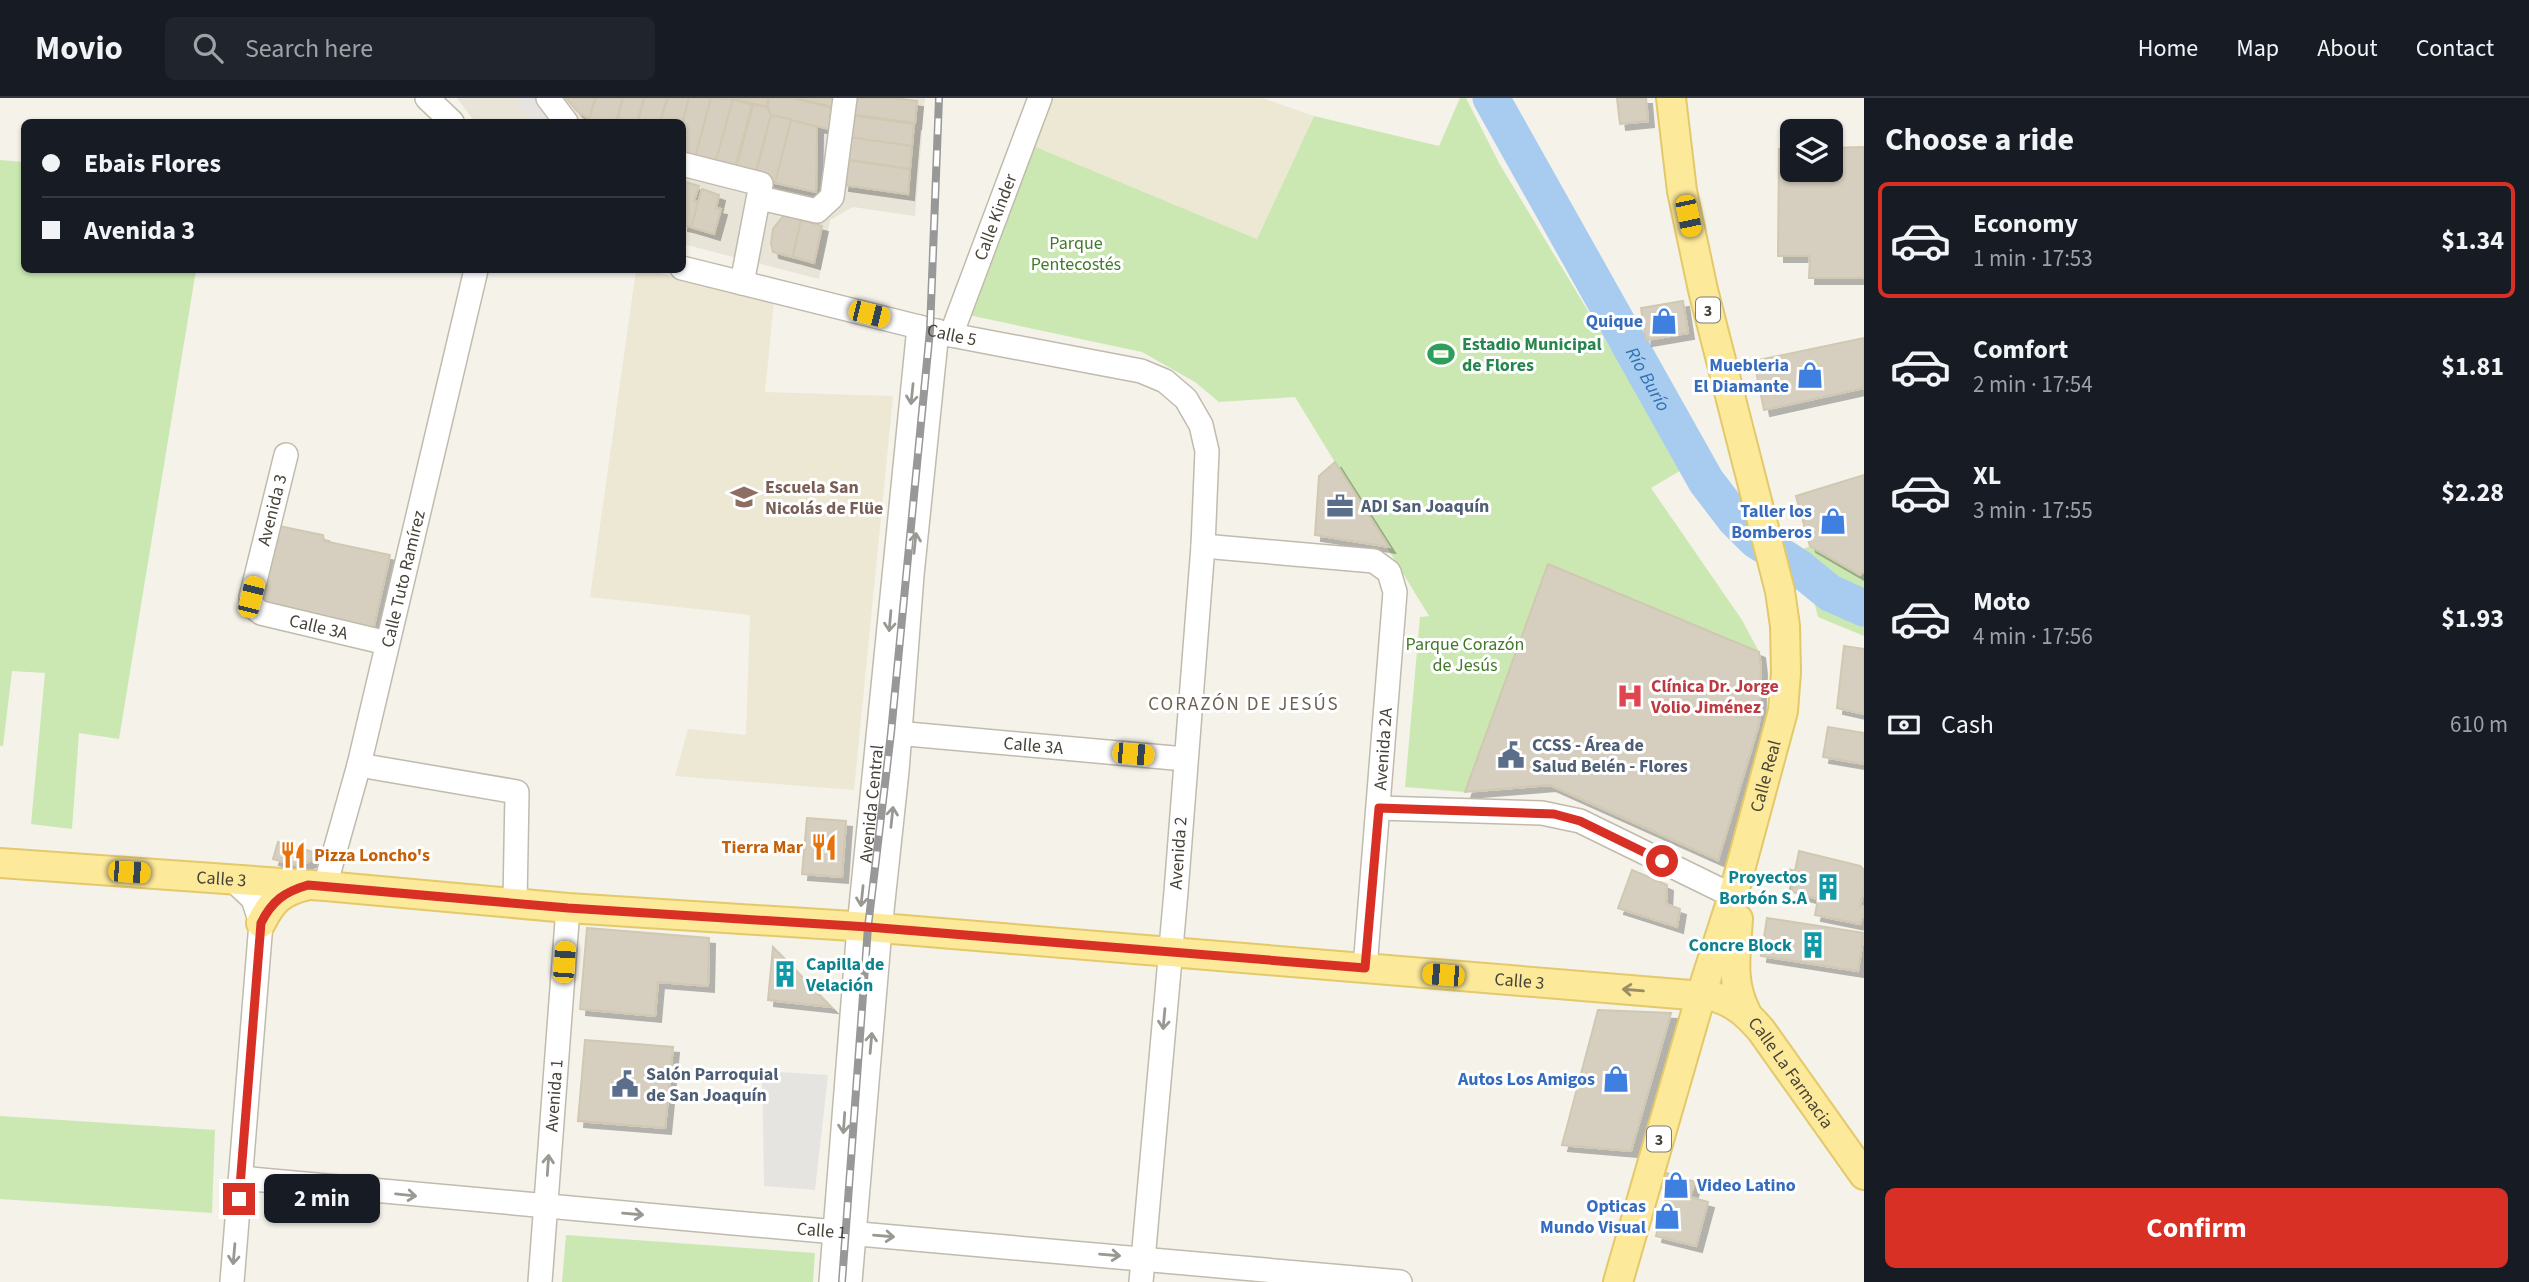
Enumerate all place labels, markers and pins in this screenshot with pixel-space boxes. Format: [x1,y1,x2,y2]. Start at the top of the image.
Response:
shop icon: Quique [1649,306,1679,336]
place label: Quique [1586,309,1643,334]
place label: Estadio Municipal de Flores [1462,332,1602,378]
sports icon: Estadio Municipal de Flores [1426,339,1456,369]
place label: Muebleria El Diamante [1693,353,1789,399]
shop icon: Muebleria El Diamante [1795,360,1825,390]
place label: Escuela San Nicolás de Flüe [765,475,883,521]
school or university icon: Escuela San Nicolás de Flüe [729,482,759,512]
office icon: ADI San Joaquín [1325,491,1355,521]
place label: ADI San Joaquín [1360,494,1489,519]
place label: Taller los Bomberos [1731,499,1812,545]
shop icon: Taller los Bomberos [1818,506,1848,536]
place label: Clínica Dr. Jorge Volio Jiménez [1650,674,1779,720]
hospital icon: Clínica Dr. Jorge Volio Jiménez [1615,681,1645,711]
place label: CCSS - Área de Salud Belén - Flores [1532,733,1688,779]
public building icon: CCSS - Área de Salud Belén - Flores [1496,740,1526,770]
restaurant icon: Tierra Mar [809,832,839,862]
place label: Tierra Mar [721,835,804,860]
restaurant icon: Pizza Loncho's [278,840,308,870]
place label: Pizza Loncho's [314,843,430,868]
place label: Proyectos Borbón S.A [1719,865,1808,911]
building icon: Proyectos Borbón S.A [1813,872,1843,902]
building icon: Concre Block [1798,930,1828,960]
place label: Concre Block [1689,933,1792,958]
place label: Capilla de Velación [805,952,884,998]
building icon: Capilla de Velación [770,959,800,989]
place label: Salón Parroquial de San Joaquín [646,1062,778,1108]
shop icon: Autos Los Amigos [1601,1064,1631,1094]
place label: Autos Los Amigos [1457,1067,1595,1092]
public building icon: Salón Parroquial de San Joaquín [610,1069,640,1099]
shop icon: Video Latino [1661,1170,1691,1200]
place label: Video Latino [1696,1173,1796,1198]
place label: Opticas Mundo Visual [1540,1194,1646,1240]
shop icon: Opticas Mundo Visual [1652,1201,1682,1231]

